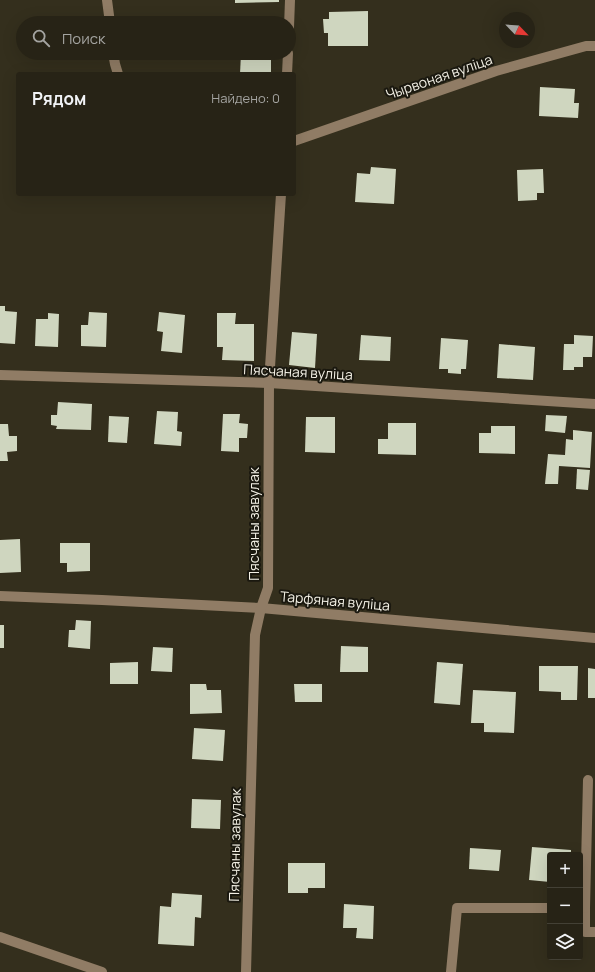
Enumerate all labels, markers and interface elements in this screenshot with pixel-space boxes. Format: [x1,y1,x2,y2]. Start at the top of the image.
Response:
north arrow [499,12,535,48]
search box [16,16,296,60]
icon: search [30,27,52,49]
text: Поиск [62,28,106,49]
street label: Чырвоная вуліца [383,49,495,104]
text: Рядом [32,87,86,110]
text: Найдено: 0 [211,89,280,107]
street label: Пясчаная вуліца [243,359,353,384]
street label: Пясчаны завулак [244,466,263,581]
street label: Тарфяная вуліца [279,586,391,615]
street label: Пясчаны завулак [224,787,245,902]
map controls [547,852,583,960]
button: + [547,852,583,888]
button: − [547,888,583,924]
button: layers [547,924,583,960]

